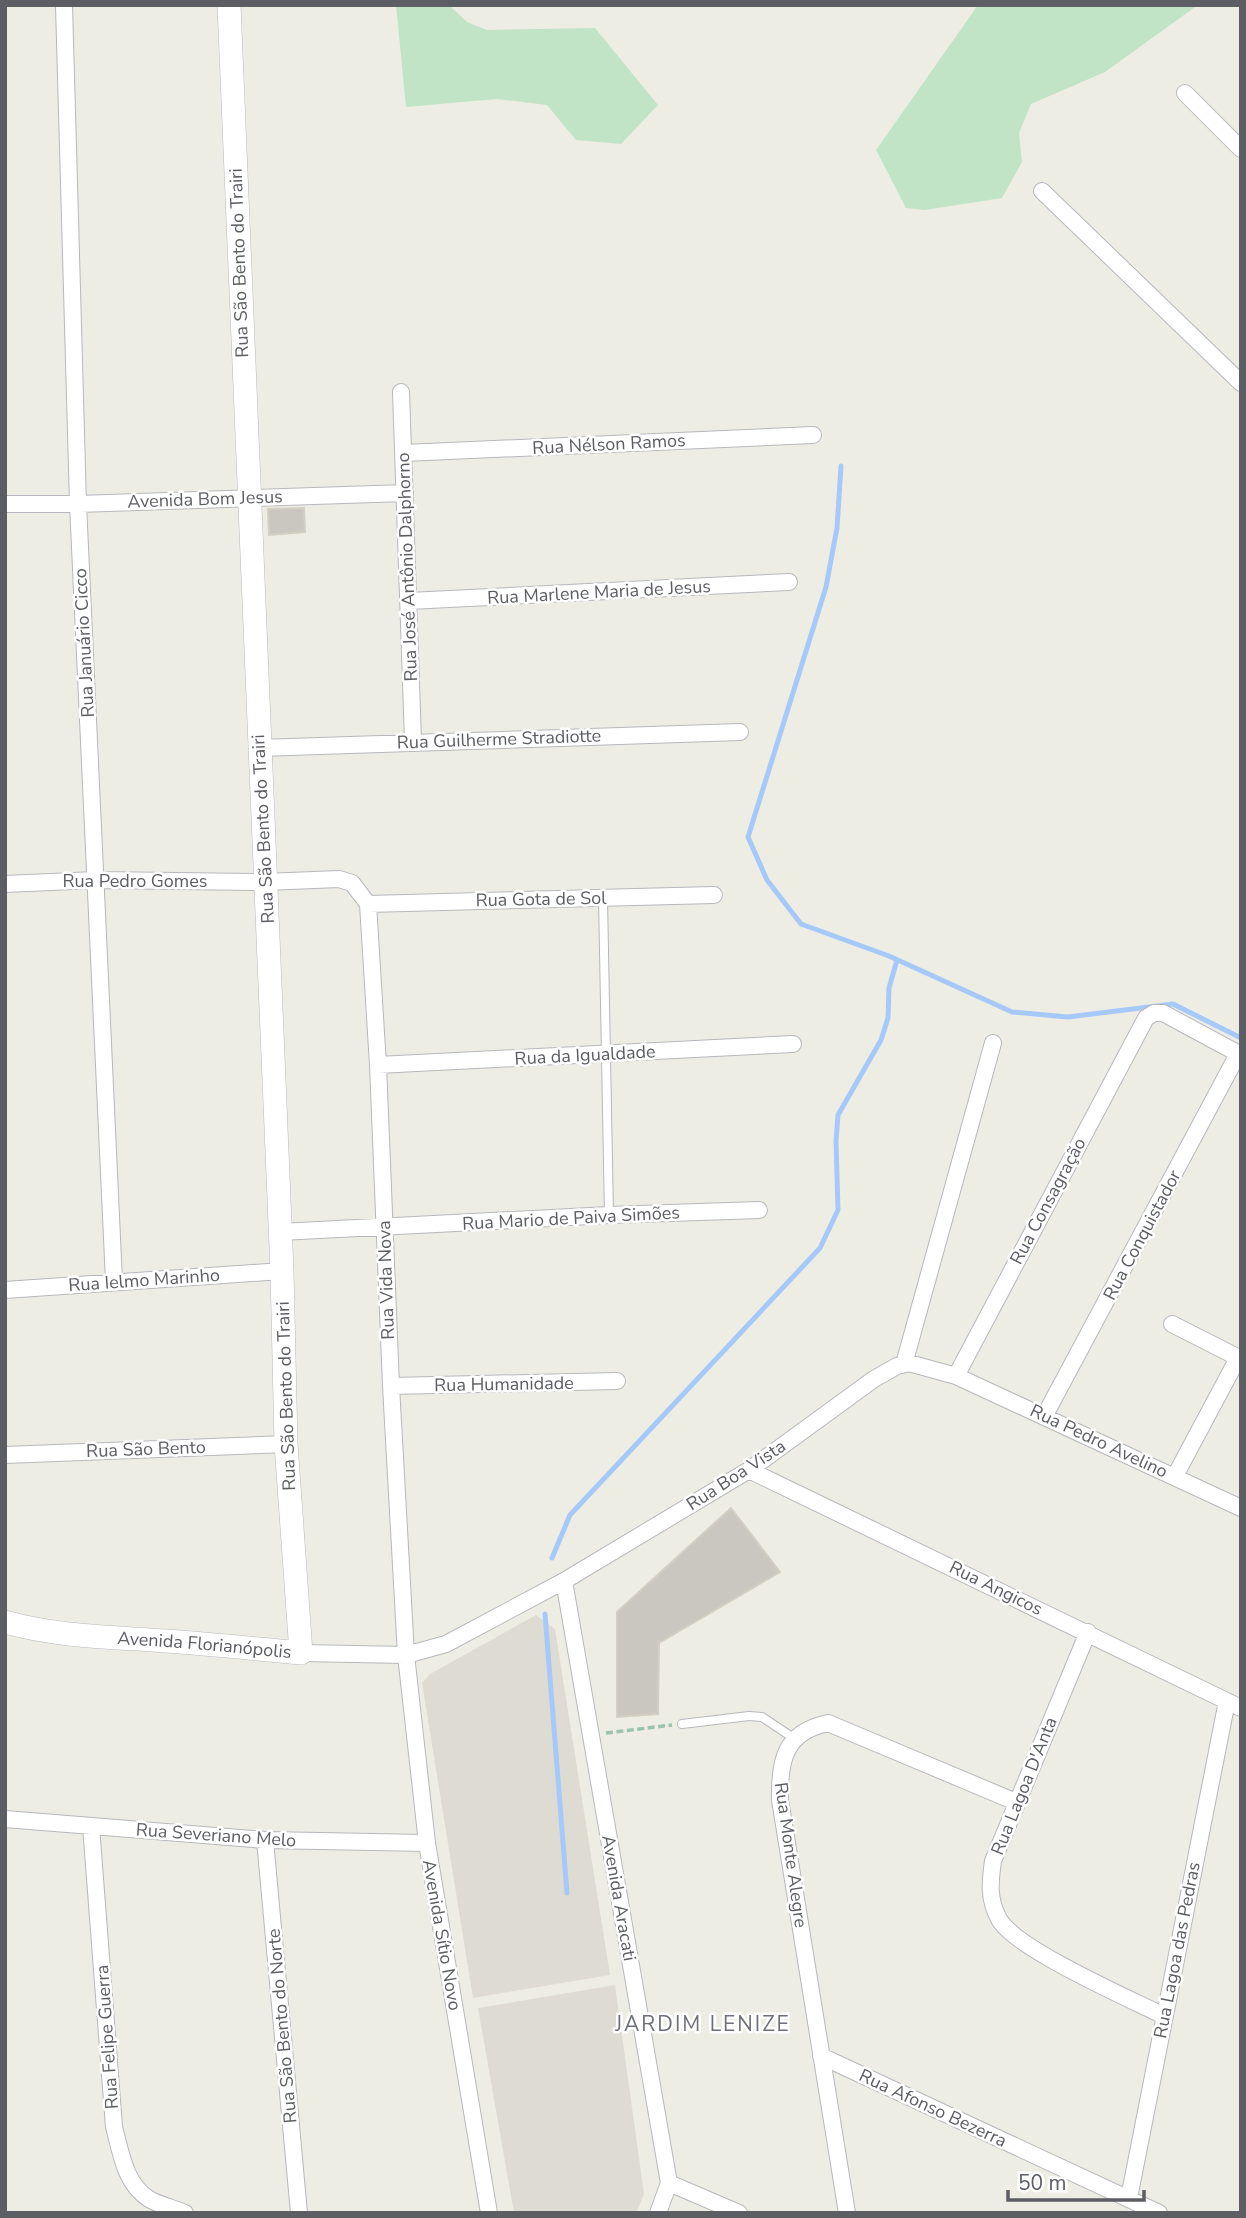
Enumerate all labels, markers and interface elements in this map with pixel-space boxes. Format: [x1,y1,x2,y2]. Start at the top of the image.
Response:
street label: Rua São Bento do Trairi [224,168,254,358]
street label: Rua Nélson Ramos [532,428,686,460]
street label: Rua José Antônio Dalphorno [391,452,423,682]
street label: Avenida Bom Jesus [127,484,283,514]
street label: Rua Januário Cicco [68,568,100,718]
street label: Rua Marlene Maria de Jesus [486,574,712,610]
street label: Rua Guilherme Stradiotte [396,723,602,755]
street label: Rua São Bento do Trairi [246,734,280,924]
street label: Rua Pedro Gomes [62,869,208,893]
street label: Rua Gota de Sol [475,886,607,912]
street label: Rua da Igualdade [514,1039,656,1071]
street label: Rua Consagração [1004,1133,1092,1269]
street label: Rua Conquistador [1098,1165,1187,1304]
street label: Rua Mario de Paiva Simões [462,1200,680,1236]
street label: Rua Vida Nova [372,1220,400,1340]
street label: Rua Ielmo Marinho [67,1263,221,1297]
street label: Rua São Bento do Trairi [271,1301,301,1491]
street label: Rua Humanidade [434,1371,574,1397]
street label: Rua Pedro Avelino [1026,1399,1172,1483]
street label: Rua Boa Vista [682,1434,790,1516]
street label: Rua São Bento [86,1435,206,1463]
street label: Rua Angicos [945,1555,1047,1621]
street label: Avenida Florianópolis [117,1626,293,1664]
street label: Rua Lagoa D'Anta [985,1713,1063,1859]
street label: Rua Monte Alegre [769,1781,813,1929]
street label: Rua Severiano Melo [135,1817,297,1853]
street label: Avenida Aracati [596,1833,642,1963]
street label: Avenida Sítio Novo [417,1858,467,2012]
street label: Rua Lagoa das Pedras [1148,1860,1206,2040]
street label: Rua São Bento do Norte [262,1928,302,2124]
street label: Rua Felipe Guerra [90,1964,124,2110]
district label: JARDIM LENIZE [614,2010,791,2038]
street label: Rua Afonso Bezerra [855,2063,1011,2153]
scale bar [1008,2158,1144,2202]
text: 50 m [1018,2169,1067,2197]

